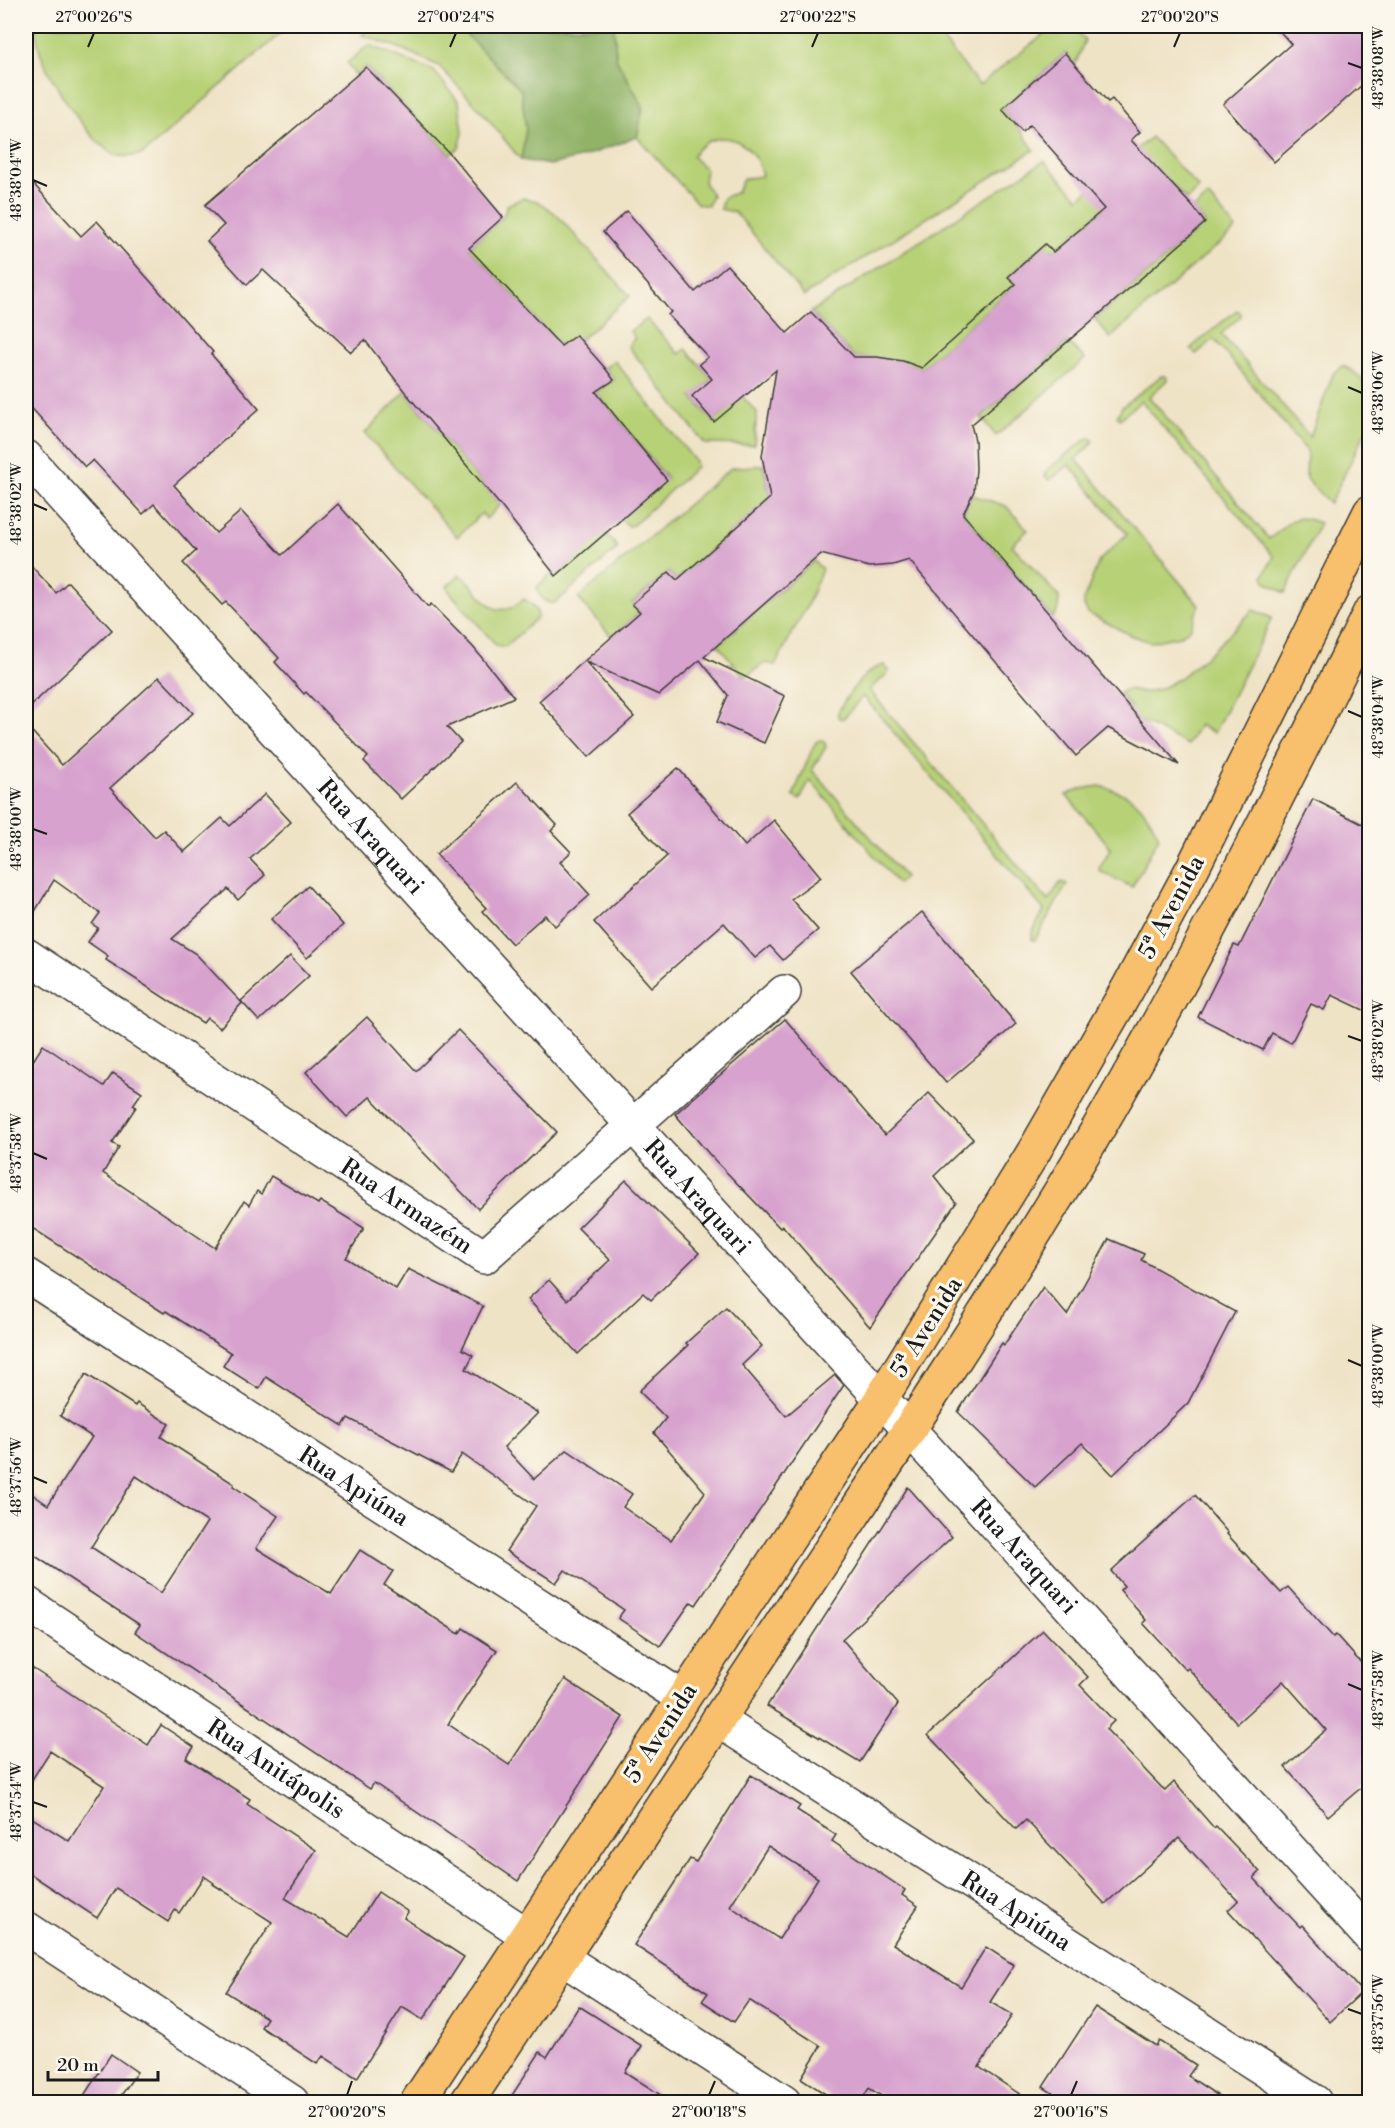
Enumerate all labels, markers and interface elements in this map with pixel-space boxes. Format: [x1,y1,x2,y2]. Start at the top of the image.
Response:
text: 27°00'26"S [56,8,132,27]
text: 27°00'24"S [418,8,494,27]
text: 27°00'22"S [780,8,856,27]
text: 27°00'20"S [1141,8,1219,27]
text: 48°38'08"W [1369,26,1388,110]
text: 48°38'04"W [7,138,26,221]
text: 48°38'06"W [1369,351,1388,434]
text: 48°38'02"W [7,463,26,545]
text: 48°38'04"W [1369,675,1388,758]
street label: Rua Araquari [310,773,430,902]
text: 48°38'00"W [7,787,26,871]
street label: 5ª Avenida [1132,850,1212,965]
text: 48°38'02"W [1369,1000,1388,1082]
text: 48°37'58"W [7,1113,26,1193]
street label: Rua Araquari [637,1133,757,1261]
street label: Rua Armazém [334,1152,478,1261]
street label: 5ª Avenida [884,1271,970,1383]
text: 48°38'00"W [1369,1324,1388,1408]
text: 48°37'56"W [7,1437,26,1517]
street label: Rua Apiúna [292,1440,415,1534]
street label: Rua Araquari [963,1493,1084,1621]
text: 48°37'58"W [1369,1650,1388,1730]
street label: 5ª Avenida [617,1677,705,1789]
street label: Rua Anitápolis [201,1713,350,1826]
text: 48°37'54"W [7,1762,26,1842]
street label: Rua Apiúna [955,1865,1077,1959]
text: 48°37'56"W [1369,1974,1388,2054]
scale bar [48,2044,158,2082]
text: 20 m [57,2054,99,2077]
text: 27°00'20"S [308,2103,386,2122]
text: 27°00'18"S [672,2103,746,2122]
text: 27°00'16"S [1034,2103,1108,2122]

